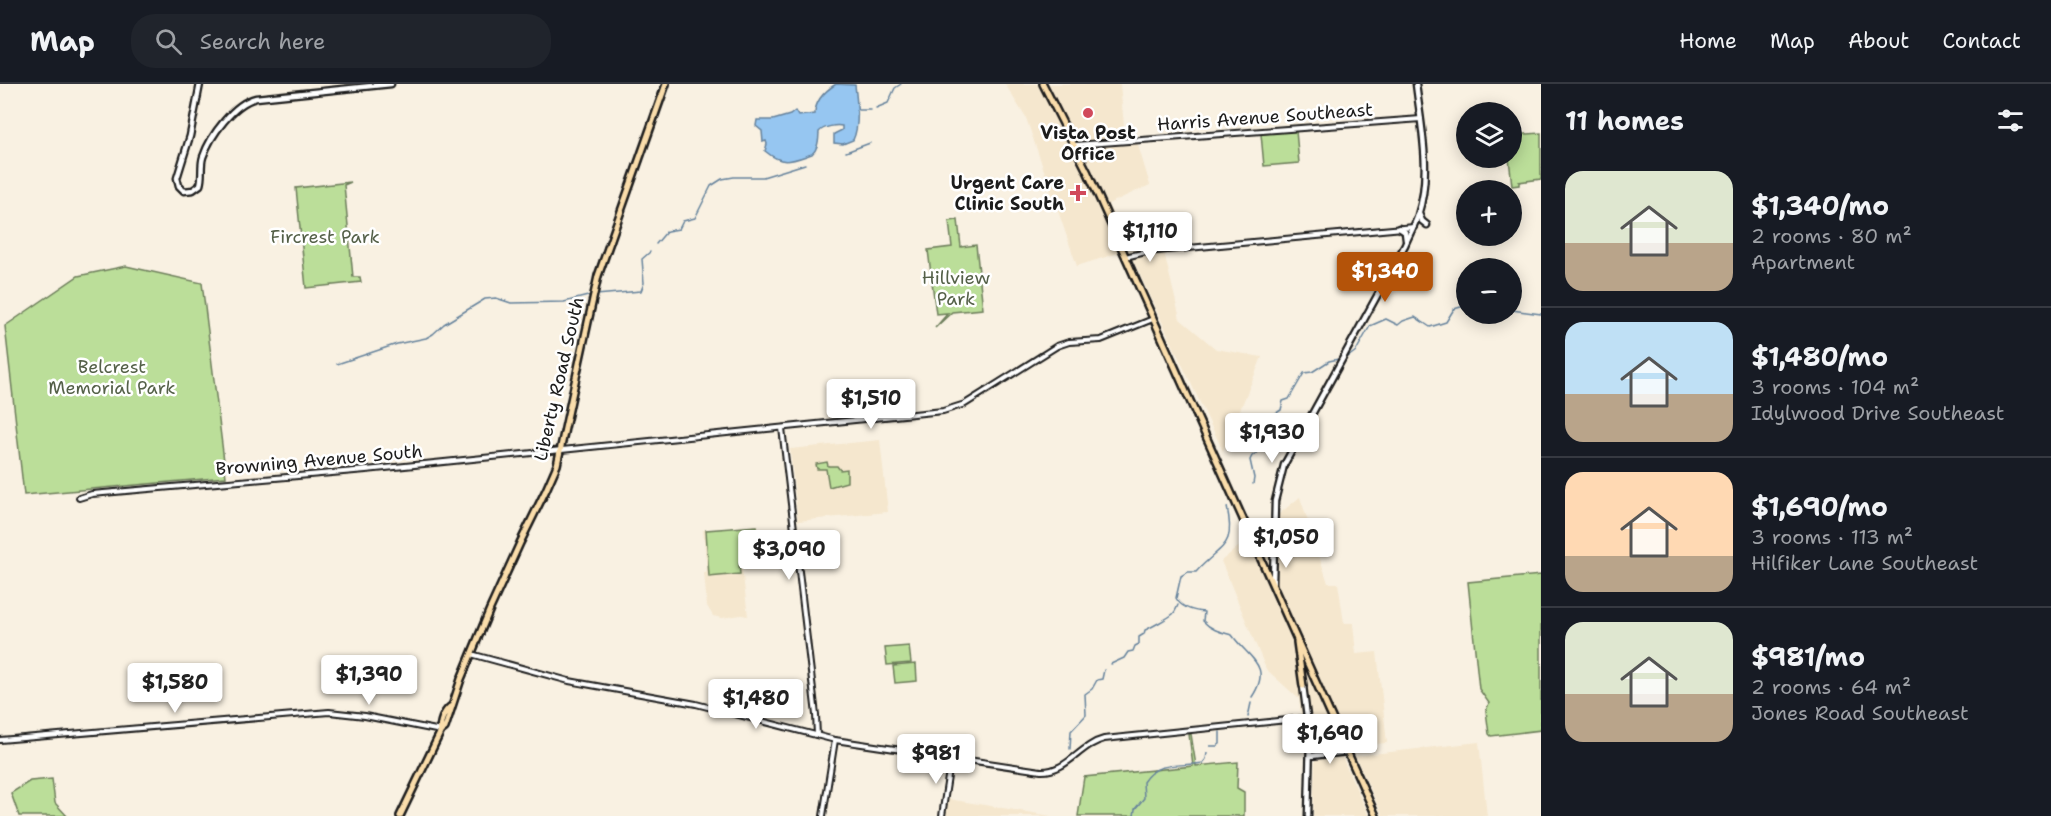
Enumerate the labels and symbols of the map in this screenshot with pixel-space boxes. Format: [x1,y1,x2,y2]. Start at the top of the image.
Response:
street label: Harris Avenue Southeast [1156,97,1374,137]
marker: Vista Post Office [1081,106,1095,120]
place label: Vista Post Office [1040,121,1136,166]
place label: Urgent Care Clinic South [951,171,1064,216]
marker: Urgent Care Clinic South [1069,184,1087,202]
pin: $1,110 [1101,212,1199,263]
park label: Fircrest Park [270,225,380,249]
pin: $1,340 [1336,252,1434,303]
park label: Hillview Park [922,266,990,311]
street label: Liberty Road South [528,295,590,463]
park label: Belcrest Memorial Park [48,355,176,400]
pin: $1,510 [822,379,920,430]
pin: $1,930 [1223,413,1321,464]
street label: Browning Avenue South [215,439,423,481]
pin: $1,050 [1237,518,1335,569]
pin: $3,090 [740,530,838,581]
pin: $1,390 [320,655,418,706]
pin: $1,580 [126,663,224,714]
pin: $1,480 [707,679,805,730]
pin: $1,690 [1281,714,1379,765]
pin: $981 [900,734,972,785]

